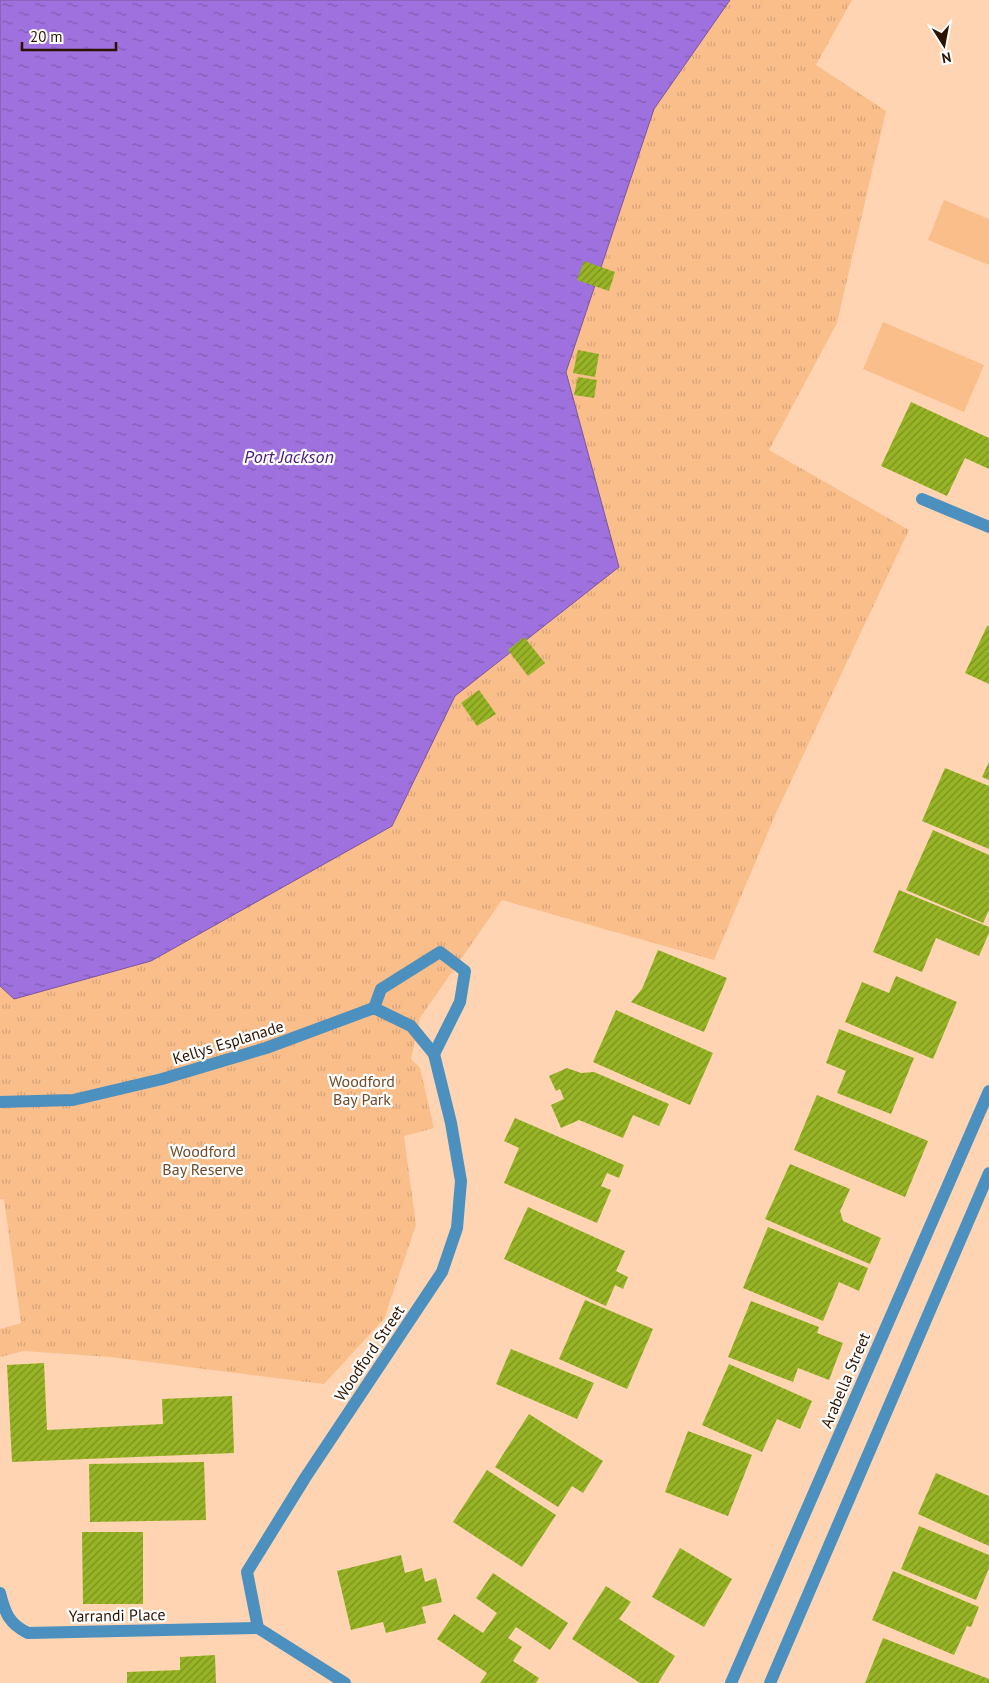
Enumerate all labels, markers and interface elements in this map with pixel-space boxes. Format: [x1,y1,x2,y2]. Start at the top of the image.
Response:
scale bar [22,20,116,52]
north arrow [919,20,969,70]
text: 20 m [30,27,63,46]
text: N [940,48,953,67]
water label: Port Jackson [244,445,334,468]
street label: Kellys Esplanade [170,1016,286,1068]
park label: Woodford Bay Park [329,1071,395,1109]
park label: Woodford Bay Reserve [162,1141,244,1179]
street label: Woodford Street [330,1301,409,1405]
street label: Arabella Street [816,1329,874,1431]
street label: Yarrandi Place [68,1604,166,1626]

